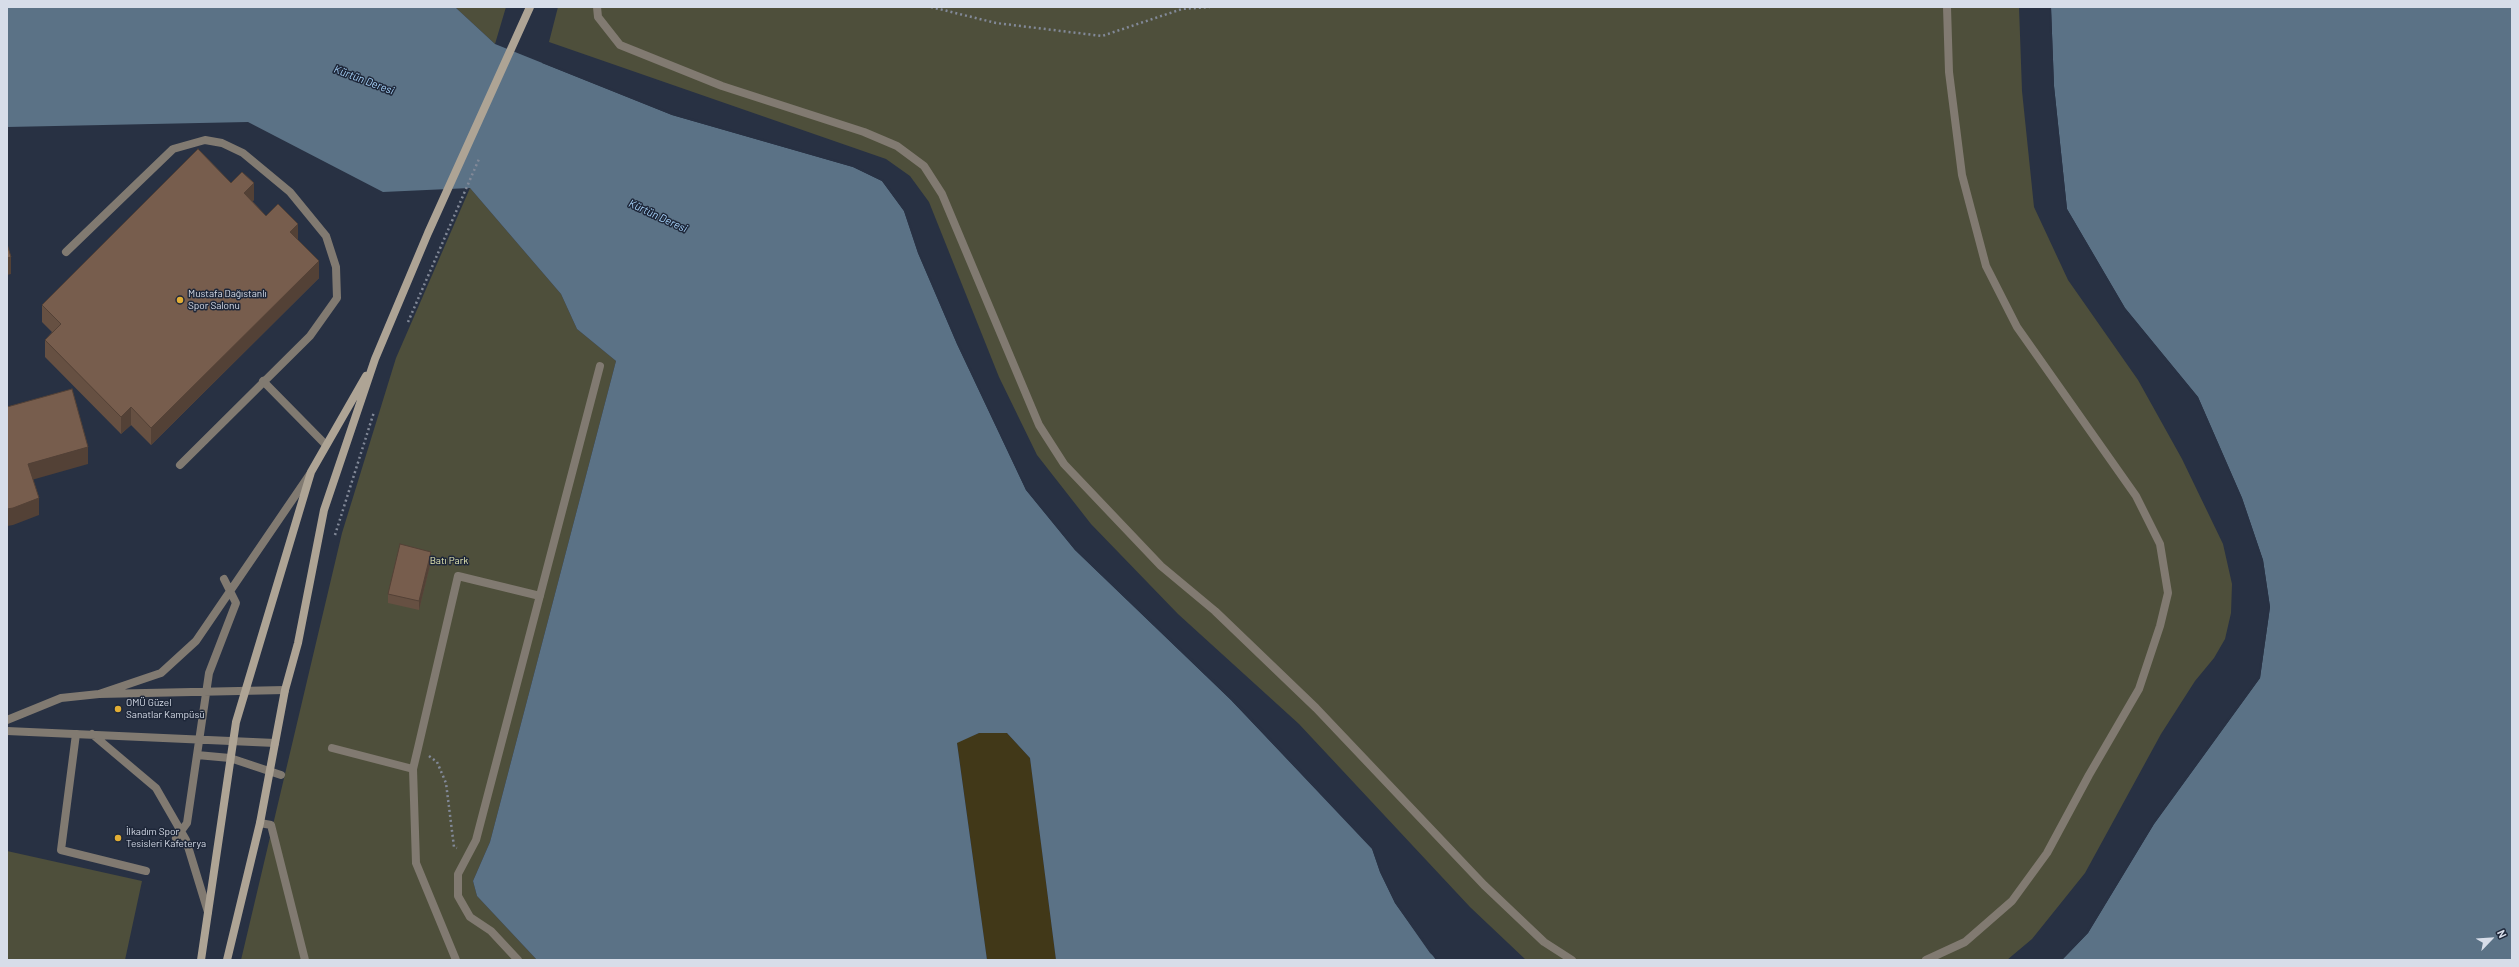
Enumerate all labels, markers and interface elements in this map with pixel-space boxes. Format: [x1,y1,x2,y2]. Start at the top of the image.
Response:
water label: Kürtün Deresi [332,62,396,98]
water label: Kürtün Deresi [626,197,690,235]
place label: Mustafa Dağıstanlı Spor Salonu [188,288,267,312]
marker: Mustafa Dağıstanlı Spor Salonu [175,295,185,305]
park label: Batı Park [430,555,468,567]
place label: OMÜ Güzel Sanatlar Kampüsü [126,697,205,720]
marker: OMÜ Güzel Sanatlar Kampüsü [113,704,123,714]
place label: İlkadım Spor Tesisleri Kafeterya [126,826,206,850]
marker: İlkadım Spor Tesisleri Kafeterya [113,833,123,843]
north arrow [2471,919,2511,959]
text: N [2495,928,2510,940]

